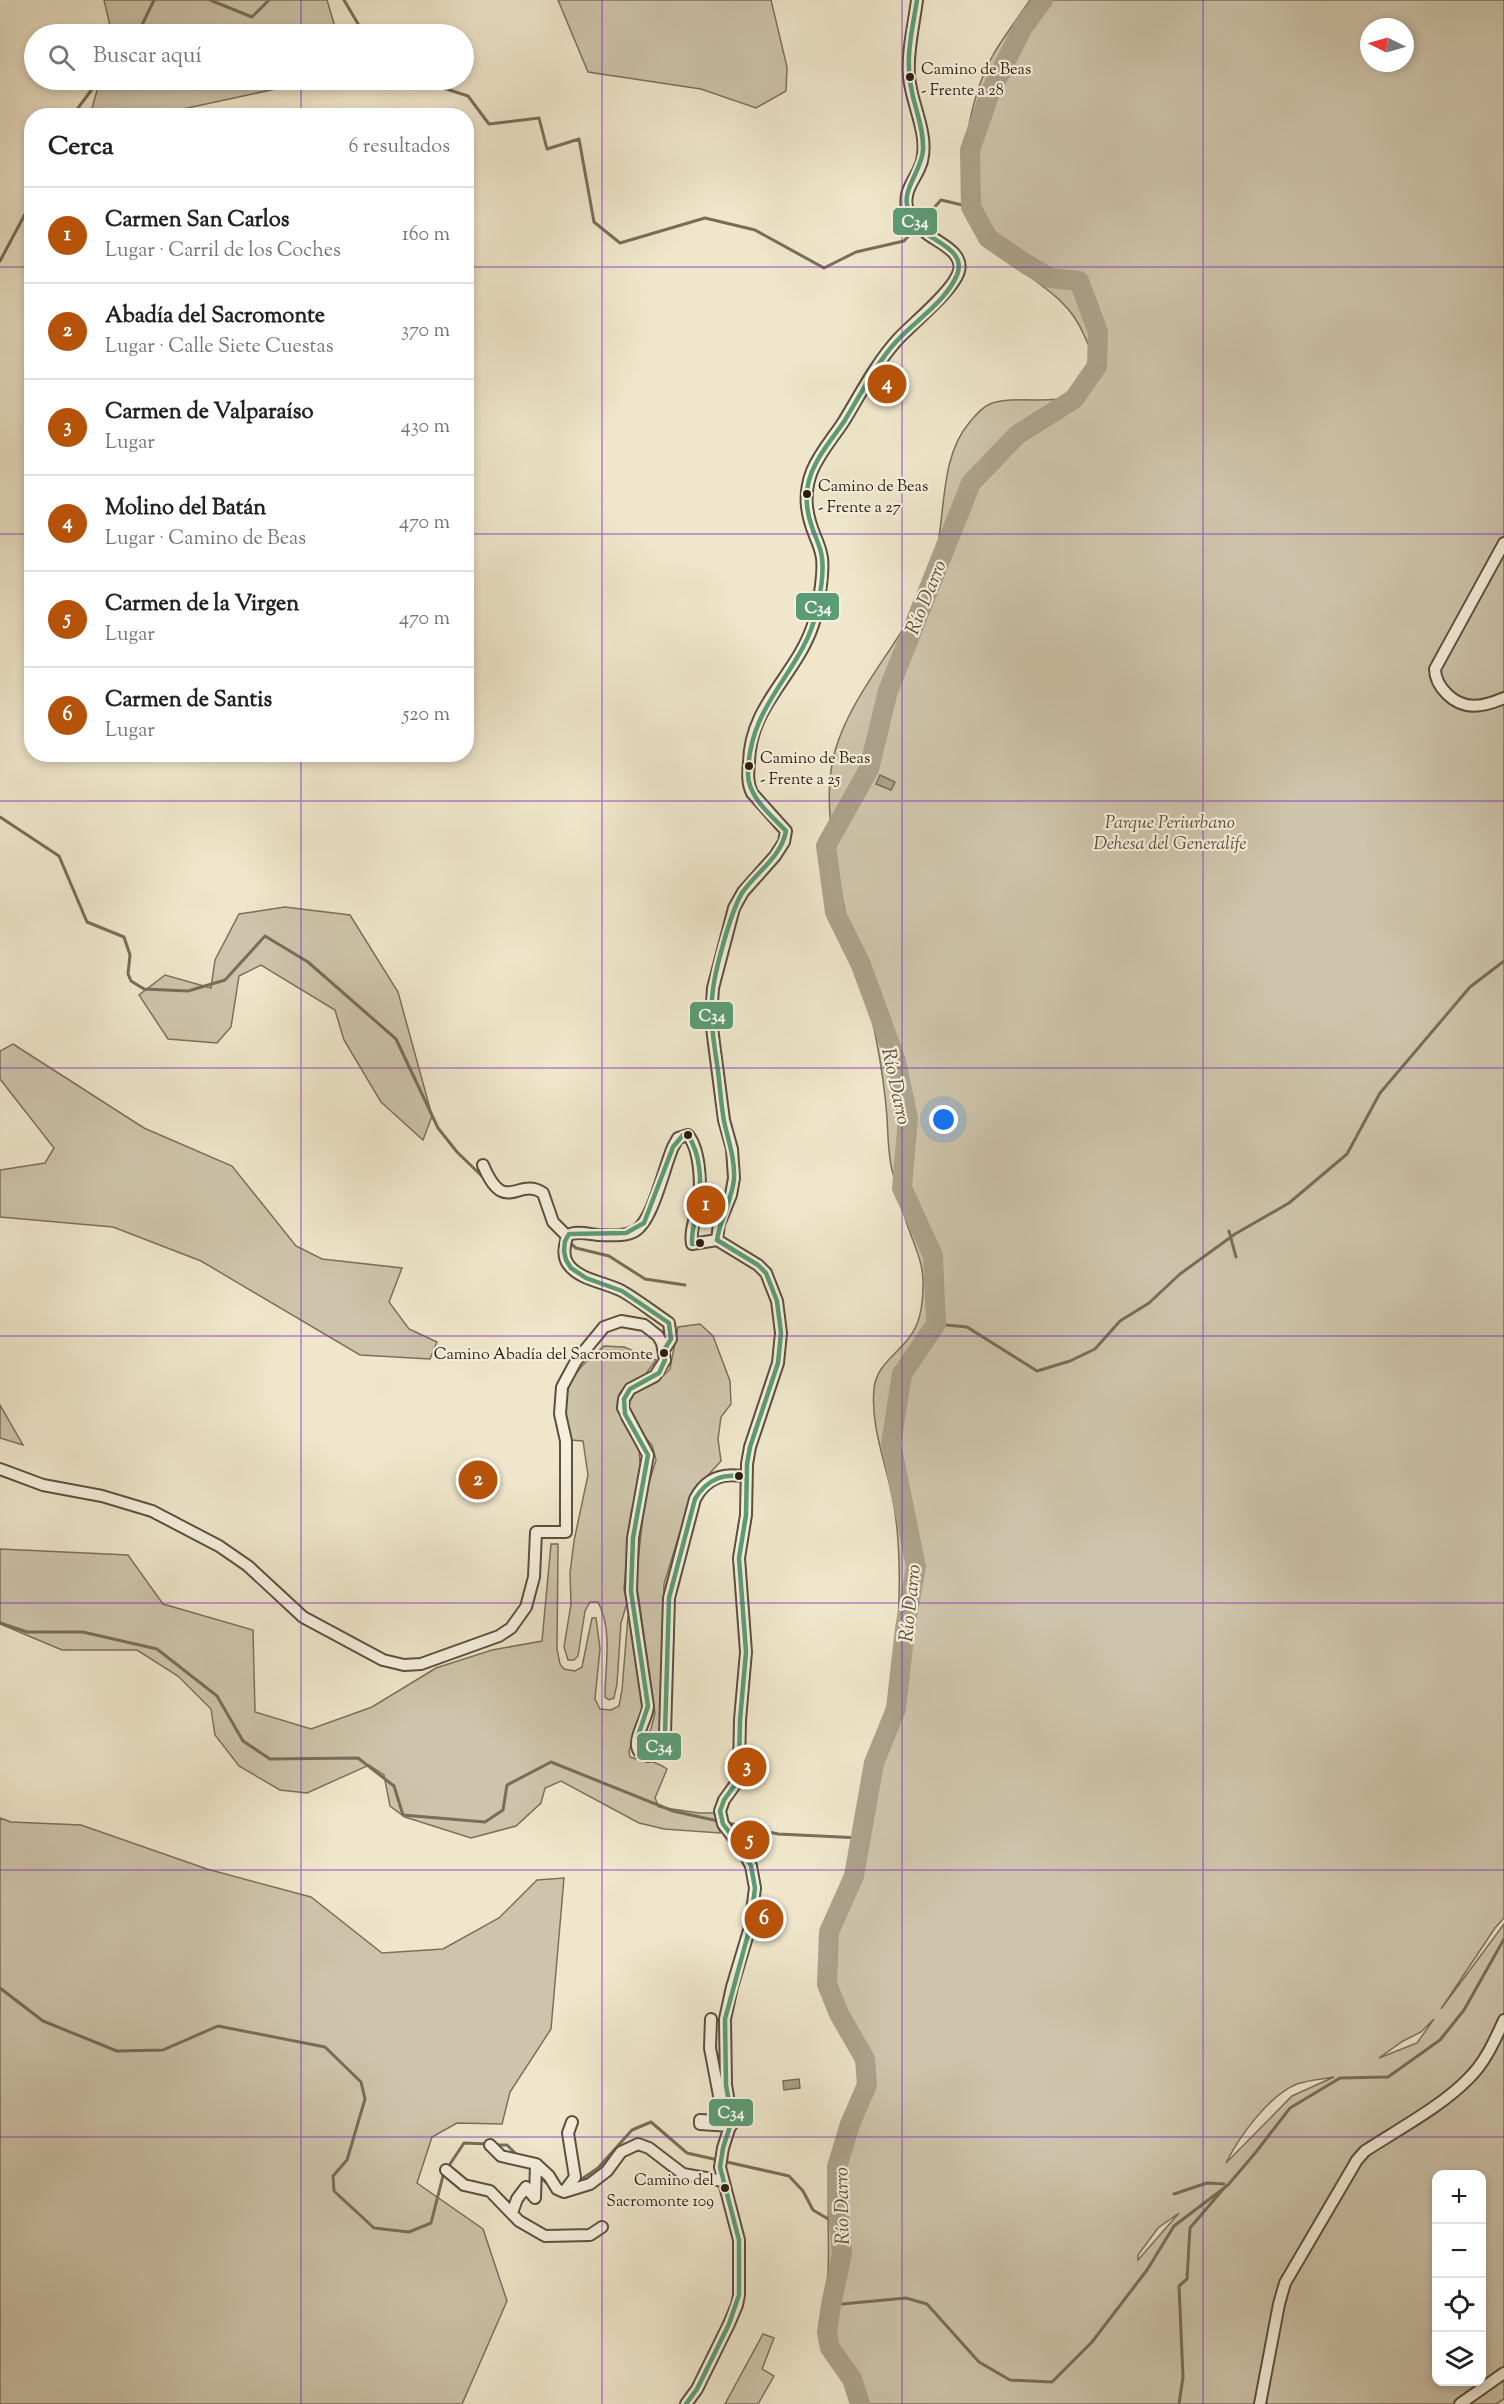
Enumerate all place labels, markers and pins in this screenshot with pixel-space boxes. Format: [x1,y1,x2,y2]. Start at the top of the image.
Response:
place label: Camino de Beas - Frente a 28 [921,59,1031,103]
marker: Camino de Beas - Frente a 28 [904,71,916,83]
pin: 4 [868,362,906,406]
place label: Camino de Beas - Frente a 27 [818,476,928,520]
marker: Camino de Beas - Frente a 27 [801,488,813,500]
place label: Camino de Beas - Frente a 25 [760,748,870,792]
marker: Camino de Beas - Frente a 25 [743,760,755,772]
unlabelled marker [682,1129,694,1141]
pin: 1 [686,1182,726,1228]
unlabelled marker [694,1237,706,1249]
place label: Camino Abadía del Sacromonte [434,1344,653,1367]
marker: Camino Abadía del Sacromonte [658,1347,670,1359]
pin: 2 [458,1458,498,1502]
unlabelled marker [733,1470,745,1482]
pin: 3 [728,1744,766,1790]
pin: 5 [730,1818,770,1862]
pin: 6 [744,1896,783,1942]
place label: Camino del Sacromonte 109 [606,2170,715,2214]
marker: Camino del Sacromonte 109 [719,2182,731,2194]

